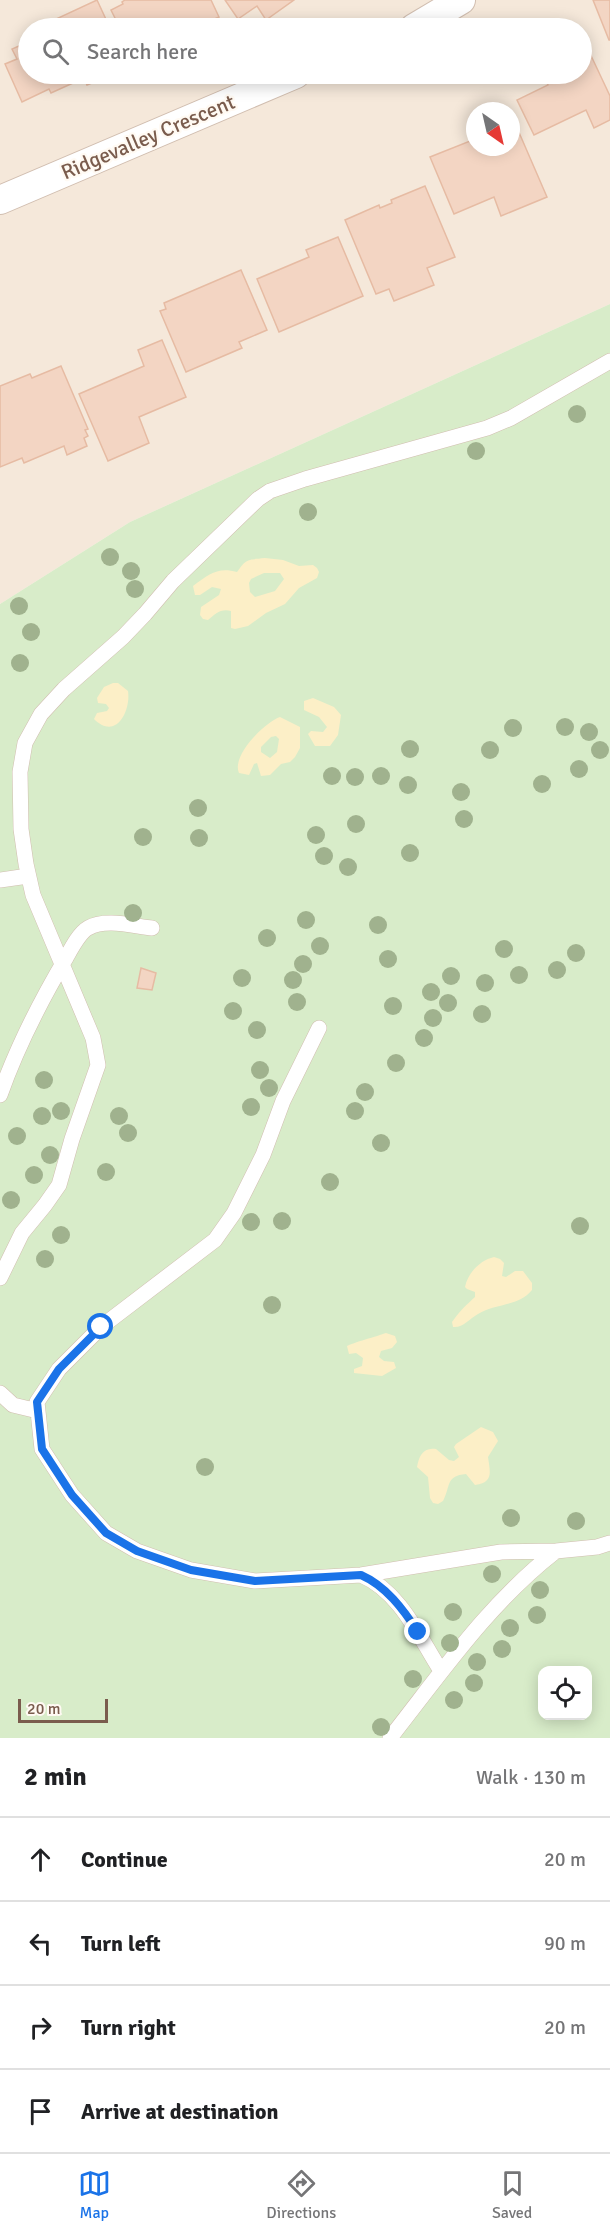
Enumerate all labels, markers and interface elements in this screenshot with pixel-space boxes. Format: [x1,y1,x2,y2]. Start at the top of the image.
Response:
search box [18,18,592,84]
icon: search [39,35,72,68]
text: Search here [87,38,198,65]
street label: Ridgevalley Crescent [57,89,239,185]
north arrow [466,102,520,156]
route start [87,1313,113,1339]
route end [404,1618,430,1644]
map controls [538,1666,592,1720]
button: locate [538,1666,592,1720]
scale bar [18,1696,108,1724]
text: 20 m [27,1699,61,1719]
text: 2 min [24,1761,87,1793]
text: Walk · 130 m [476,1765,586,1790]
icon: ahead [24,1843,57,1876]
text: Continue [81,1846,168,1873]
text: 20 m [544,1847,586,1872]
icon: left [24,1927,57,1960]
text: Turn left [81,1930,161,1957]
text: 90 m [544,1931,586,1956]
icon: right [24,2011,57,2044]
text: Turn right [81,2014,176,2041]
text: 20 m [544,2015,586,2040]
icon: arrive [24,2095,57,2128]
text: Arrive at destination [81,2098,278,2125]
tab: Map [78,2167,111,2223]
tab: Directions [266,2167,336,2223]
tab: Saved [492,2167,532,2223]

